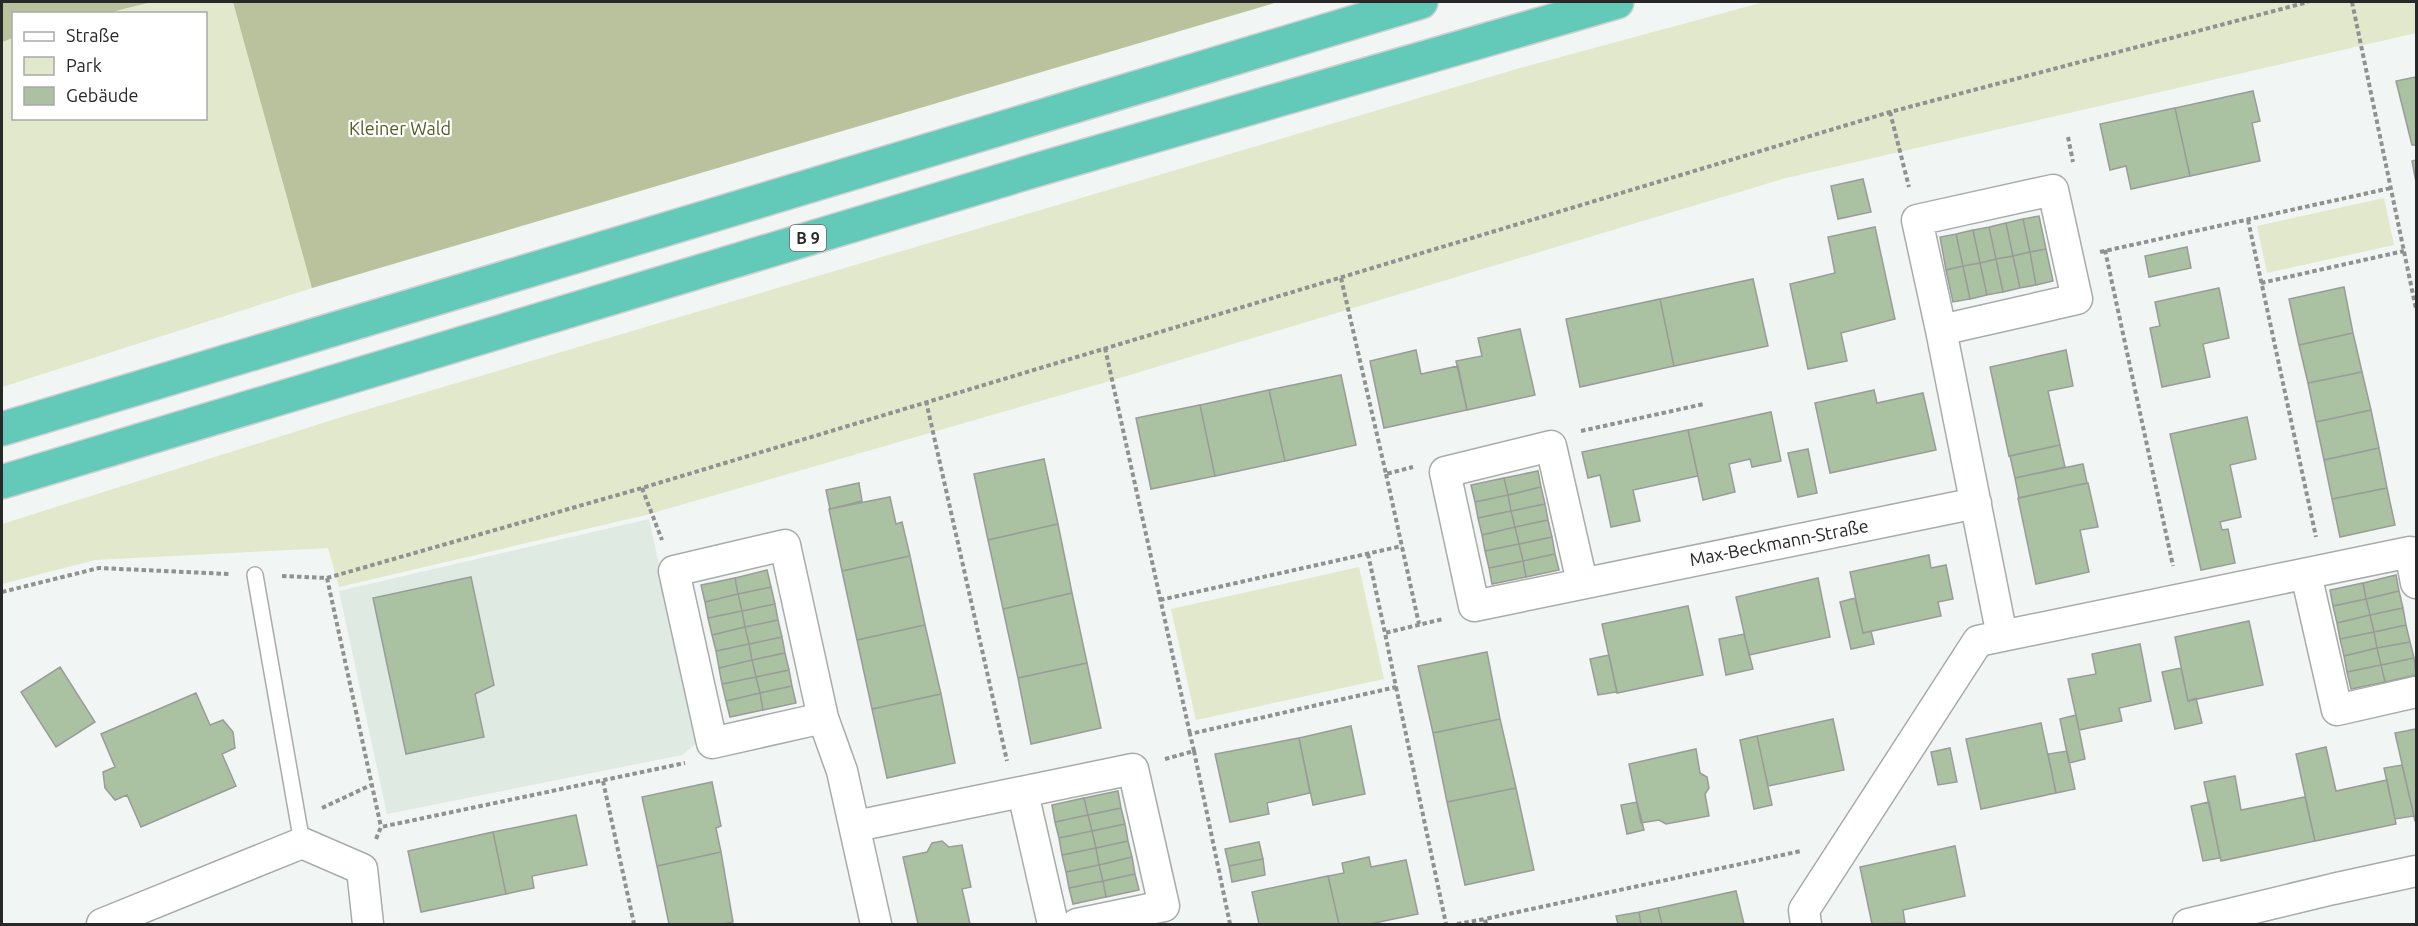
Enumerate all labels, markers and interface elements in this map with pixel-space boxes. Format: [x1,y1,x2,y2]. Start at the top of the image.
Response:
legend [12,12,207,120]
text: Straße [66,25,119,45]
text: Park [66,55,102,75]
text: Gebäude [66,85,138,105]
park label: Kleiner Wald [349,118,451,138]
road number: B 9 [790,225,826,251]
street label: Max-Beckmann-Straße [1688,515,1870,569]

